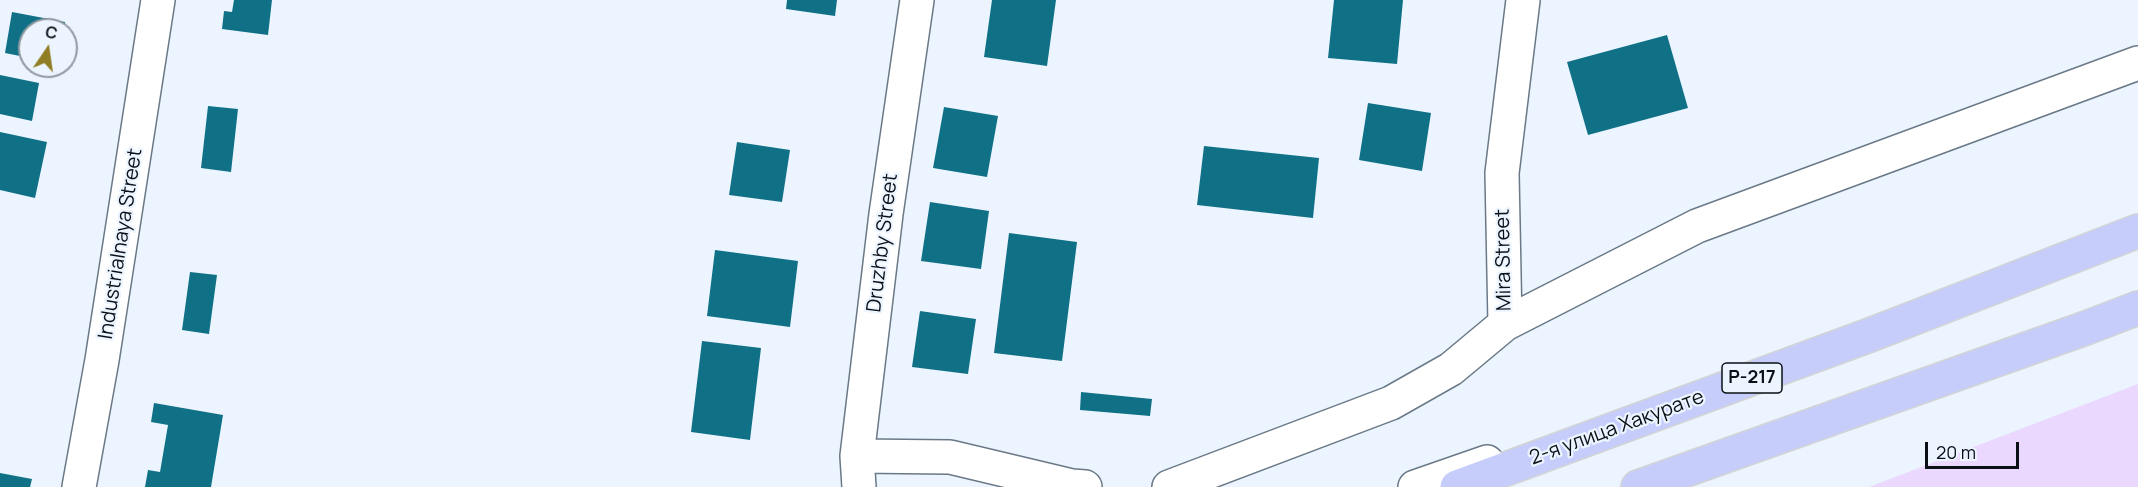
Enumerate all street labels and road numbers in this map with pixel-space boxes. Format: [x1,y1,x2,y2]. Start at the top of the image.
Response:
street label: Industrialnaya Street [94,147,148,341]
street label: Druzhby Street [863,172,903,314]
street label: Mira Street [1491,209,1517,311]
road number: Р-217 [1722,363,1782,393]
street label: 2-я улица Хакурате [1527,385,1707,471]

